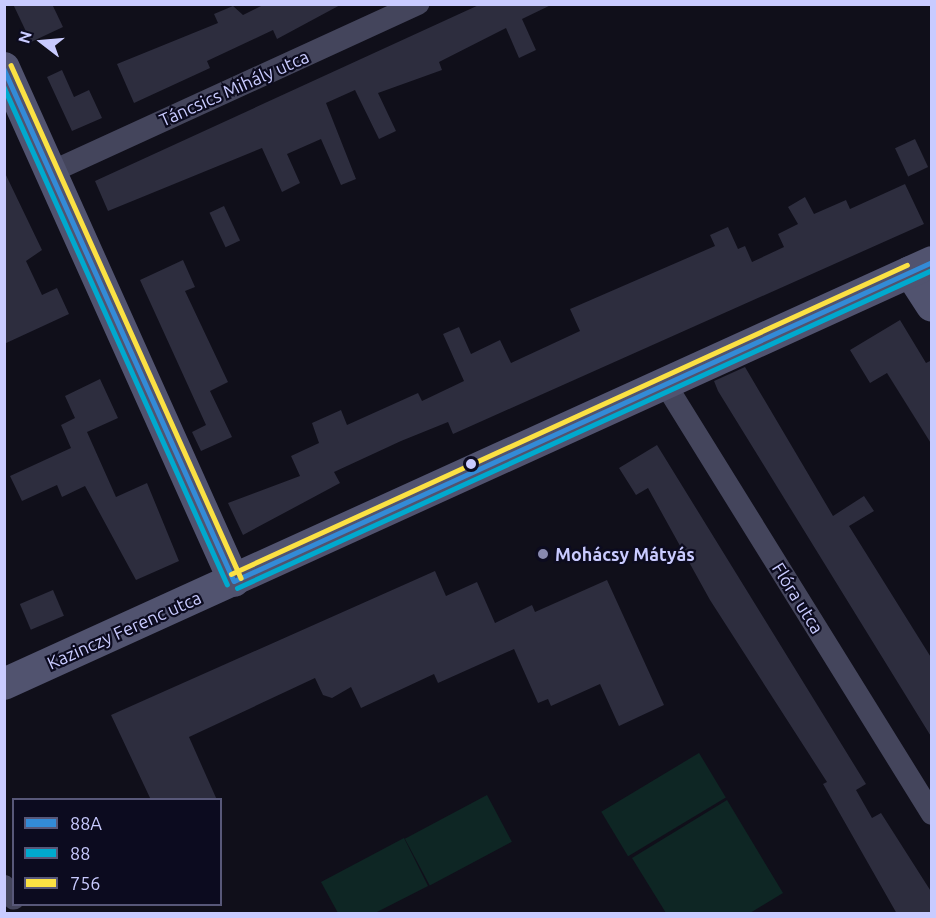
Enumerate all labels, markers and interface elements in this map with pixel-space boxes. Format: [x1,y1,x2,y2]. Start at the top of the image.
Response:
north arrow [12,12,72,72]
text: N [14,29,35,45]
street label: Táncsics Mihály utca [156,45,312,131]
unlabelled marker [465,458,477,470]
place label: Mohácsy Mátyás [555,543,695,565]
marker: Mohácsy Mátyás [536,547,550,561]
street label: Flóra utca [768,558,828,638]
street label: Kazinczy Ferenc utca [44,586,204,674]
legend [12,798,222,906]
text: 88A [70,813,102,833]
text: 88 [70,843,90,863]
text: 756 [70,873,100,893]

